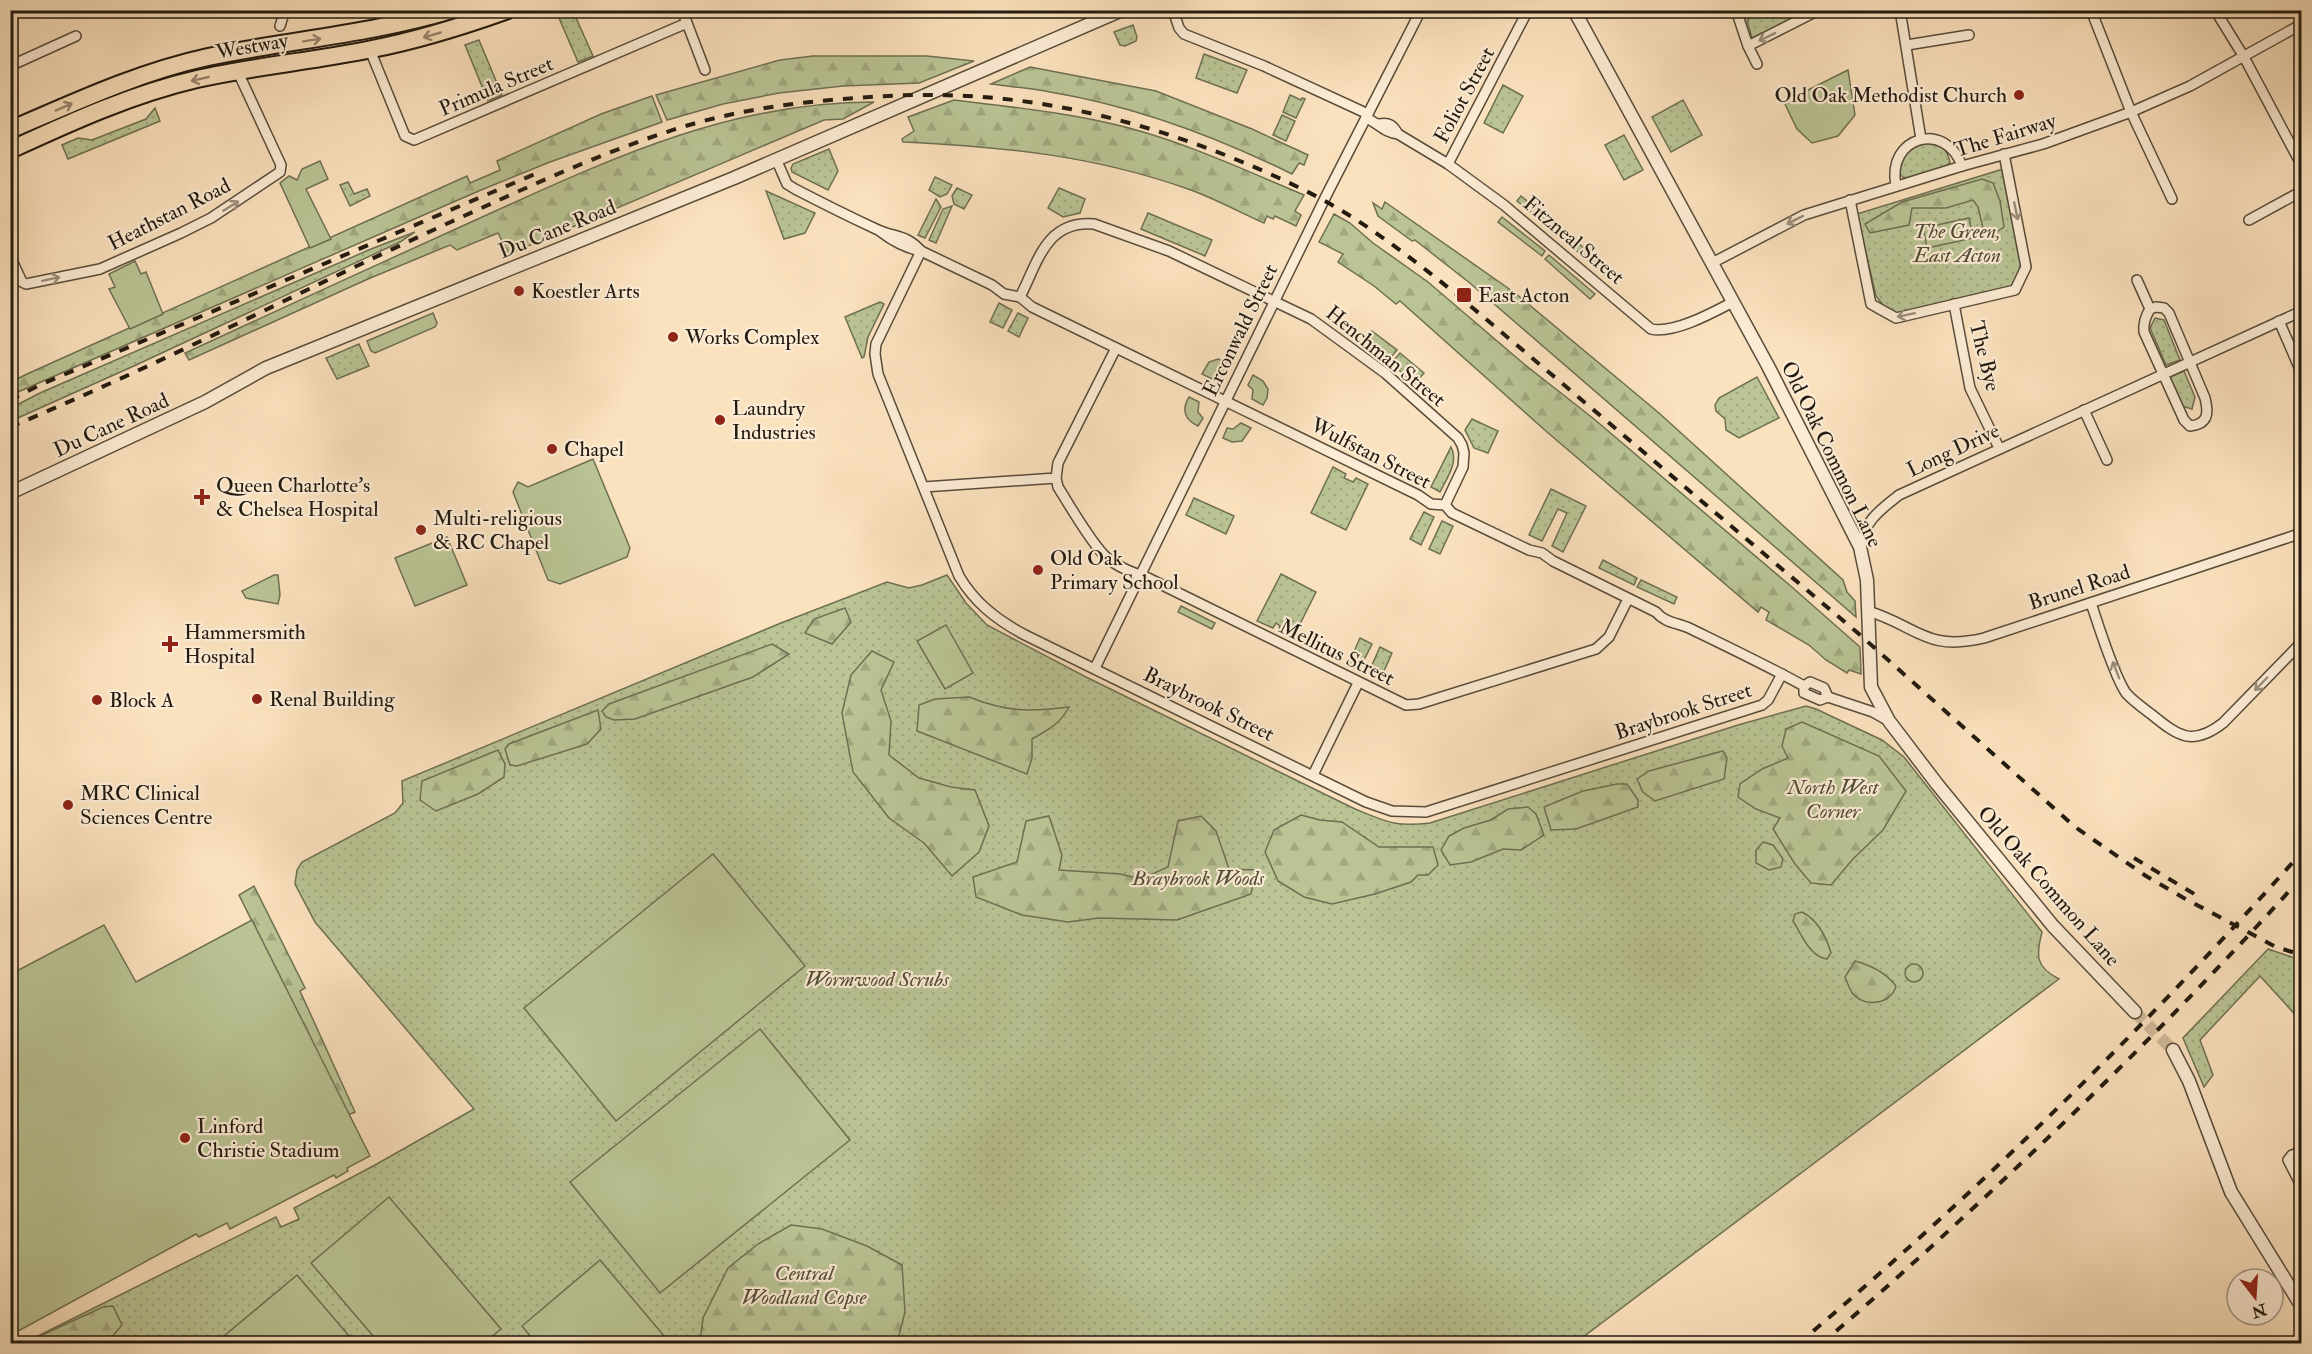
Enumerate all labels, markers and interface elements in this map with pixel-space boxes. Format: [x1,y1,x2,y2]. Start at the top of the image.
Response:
street label: Westway [213,27,291,66]
one-way arrow [423,30,442,41]
one-way arrow [1758,31,1776,43]
one-way arrow [302,35,321,46]
street label: Foliot Street [1428,42,1501,148]
street label: Primula Street [435,50,558,123]
one-way arrow [190,73,209,85]
place label: Old Oak Methodist Church [1774,82,2007,109]
marker: Old Oak Methodist Church [2012,88,2026,102]
one-way arrow [55,100,73,111]
street label: The Fairway [1951,107,2060,164]
street label: Heathstan Road [103,172,236,257]
street label: Fitzneal Street [1517,190,1630,291]
street label: Du Cane Road [495,193,620,265]
one-way arrow [222,199,239,211]
one-way arrow [2011,201,2022,220]
one-way arrow [1787,214,1804,226]
park label: The Green, East Acton [1911,218,2001,269]
street label: Erconwald Street [1197,259,1284,401]
one-way arrow [41,273,61,284]
place label: Koestler Arts [531,278,640,305]
place label: East Acton [1478,282,1570,309]
marker: Koestler Arts [512,284,526,298]
marker: East Acton [1455,286,1473,304]
street label: Henchman Street [1320,300,1451,413]
one-way arrow [1897,310,1916,322]
street label: The Bye [1963,318,2006,394]
place label: Works Complex [684,324,820,351]
marker: Works Complex [666,330,680,344]
street label: Old Oak Common Lane [1775,357,1889,552]
street label: Du Cane Road [49,387,174,464]
place label: Laundry Industries [732,395,816,446]
street label: Wulfstan Street [1305,411,1436,495]
marker: Laundry Industries [713,413,727,427]
street label: Long Drive [1903,417,2004,484]
place label: Chapel [564,436,624,463]
marker: Chapel [545,442,559,456]
place label: Queen Charlotte's & Chelsea Hospital [216,472,379,523]
marker: Queen Charlotte's & Chelsea Hospital [193,488,211,506]
place label: Multi-religious & RC Chapel [433,505,562,556]
marker: Multi-religious & RC Chapel [414,523,428,537]
place label: Old Oak Primary School [1050,545,1179,596]
street label: Brunel Road [2025,558,2134,617]
marker: Old Oak Primary School [1031,563,1045,577]
street label: Mellitus Street [1275,613,1399,692]
place label: Hammersmith Hospital [184,619,306,670]
marker: Hammersmith Hospital [161,635,179,653]
street label: Braybrook Street [1139,661,1279,748]
one-way arrow [2110,662,2121,680]
one-way arrow [2254,676,2268,691]
street label: Braybrook Street [1611,677,1755,746]
place label: Renal Building [269,686,395,713]
place label: Block A [109,687,174,714]
marker: Renal Building [250,692,264,706]
marker: Block A [90,693,104,707]
park label: North West Corner [1786,774,1879,825]
place label: MRC Clinical Sciences Centre [80,780,212,831]
marker: MRC Clinical Sciences Centre [61,798,75,812]
street label: Old Oak Common Lane [1972,800,2126,972]
park label: Braybrook Woods [1131,865,1265,892]
park label: Wormwood Scrubs [805,966,950,993]
place label: Linford Christie Stadium [197,1113,340,1164]
marker: Linford Christie Stadium [178,1131,192,1145]
park label: Central Woodland Copse [741,1260,868,1311]
north arrow [2225,1267,2285,1327]
text: N [2249,1298,2270,1322]

